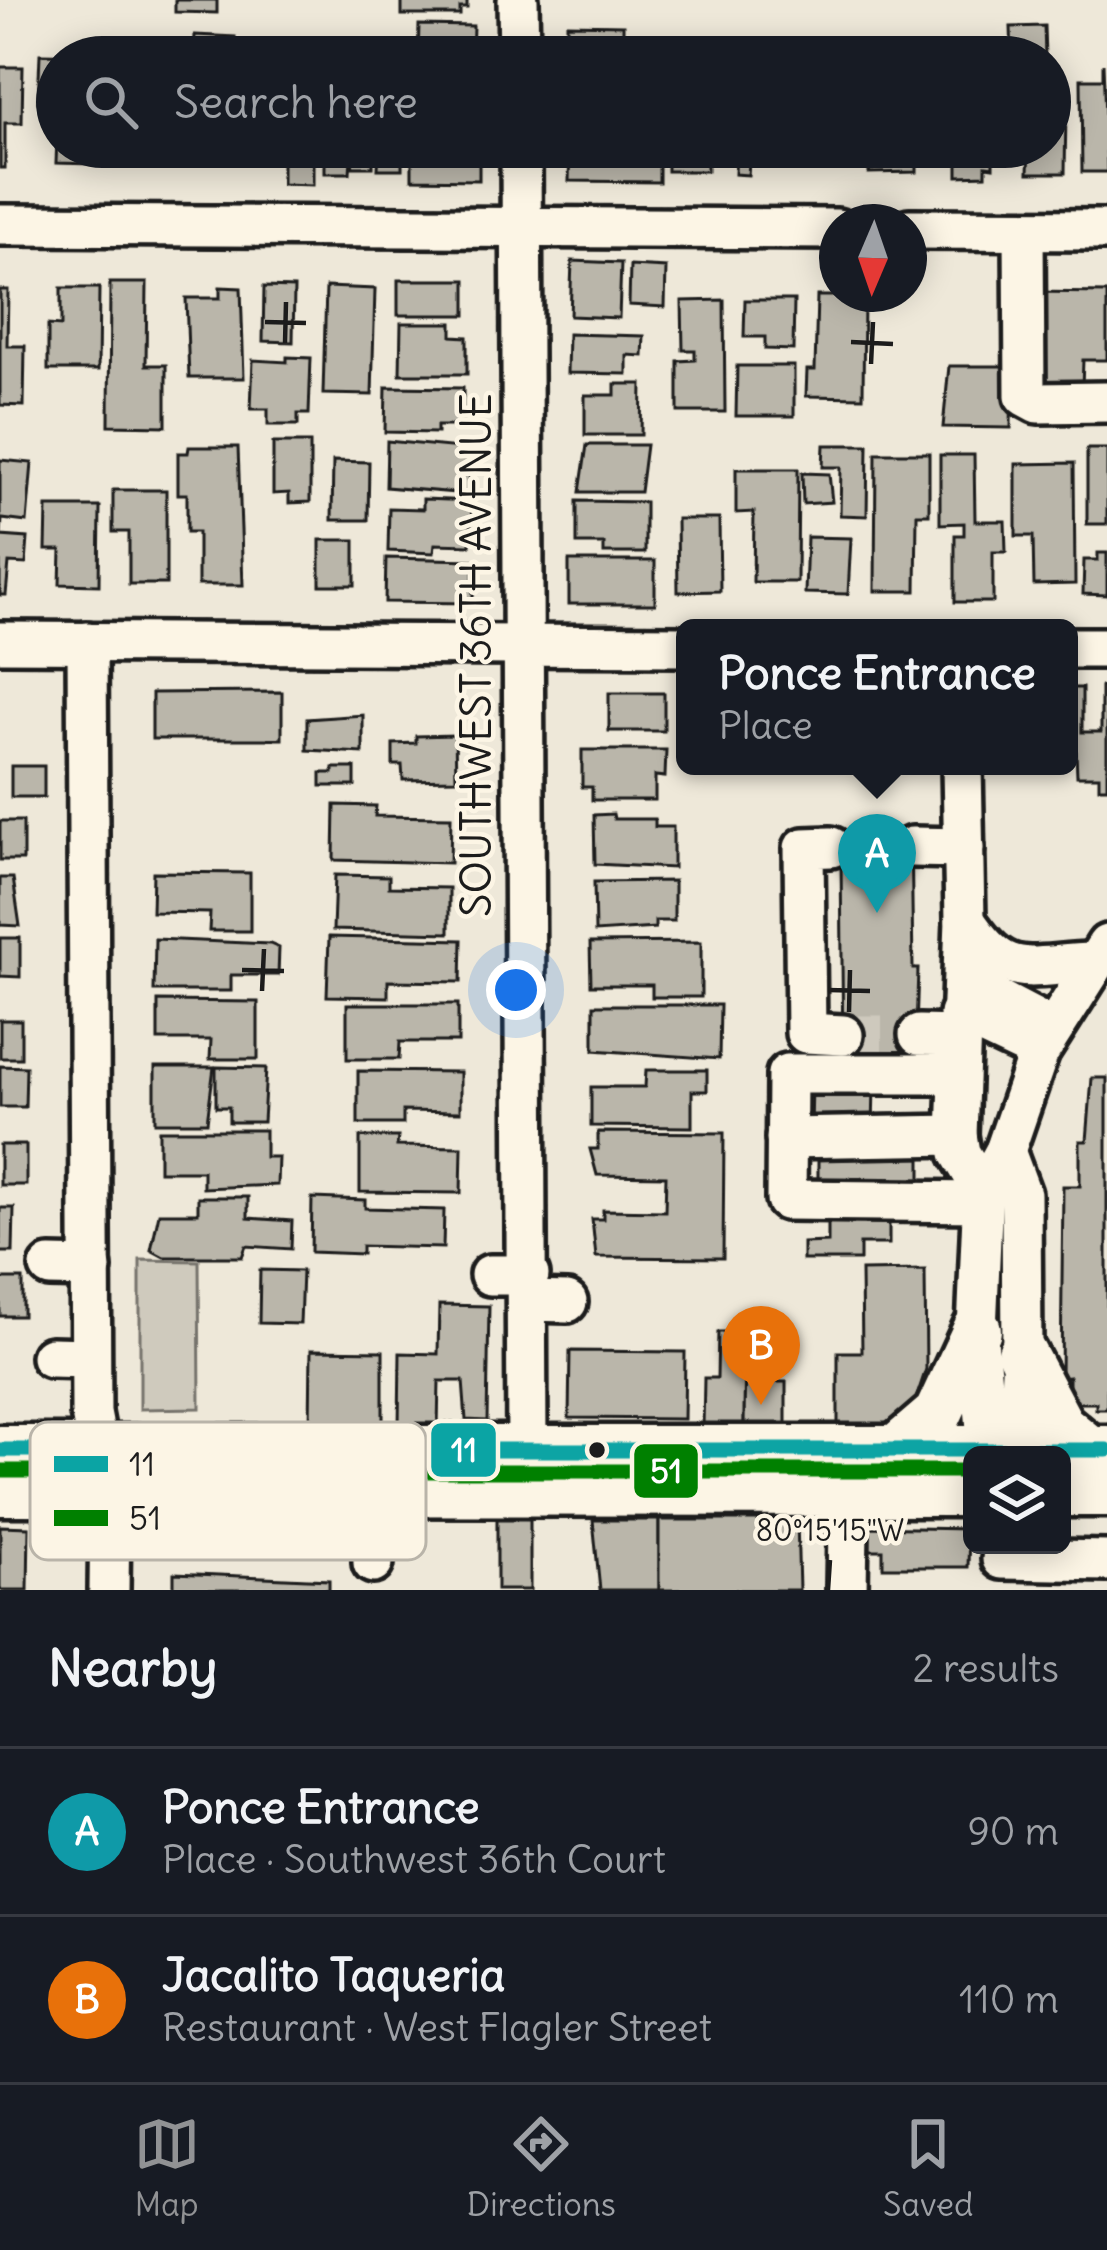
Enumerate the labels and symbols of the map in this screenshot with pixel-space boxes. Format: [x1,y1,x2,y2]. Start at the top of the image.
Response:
north arrow [819,204,927,312]
street label: SOUTHWEST 36TH AVENUE [450,393,502,917]
pin: A [838,814,916,913]
your location [486,960,546,1020]
pin: B [722,1306,800,1405]
line badge: 11 [429,1421,498,1479]
legend [30,1422,426,1560]
text: 11 [451,1429,477,1471]
unlabelled marker [586,1439,608,1461]
line badge: 51 [632,1442,700,1500]
text: 11 [129,1443,155,1485]
text: 51 [650,1450,682,1492]
text: 51 [129,1497,161,1539]
text: 80°15'15"W [756,1511,904,1549]

